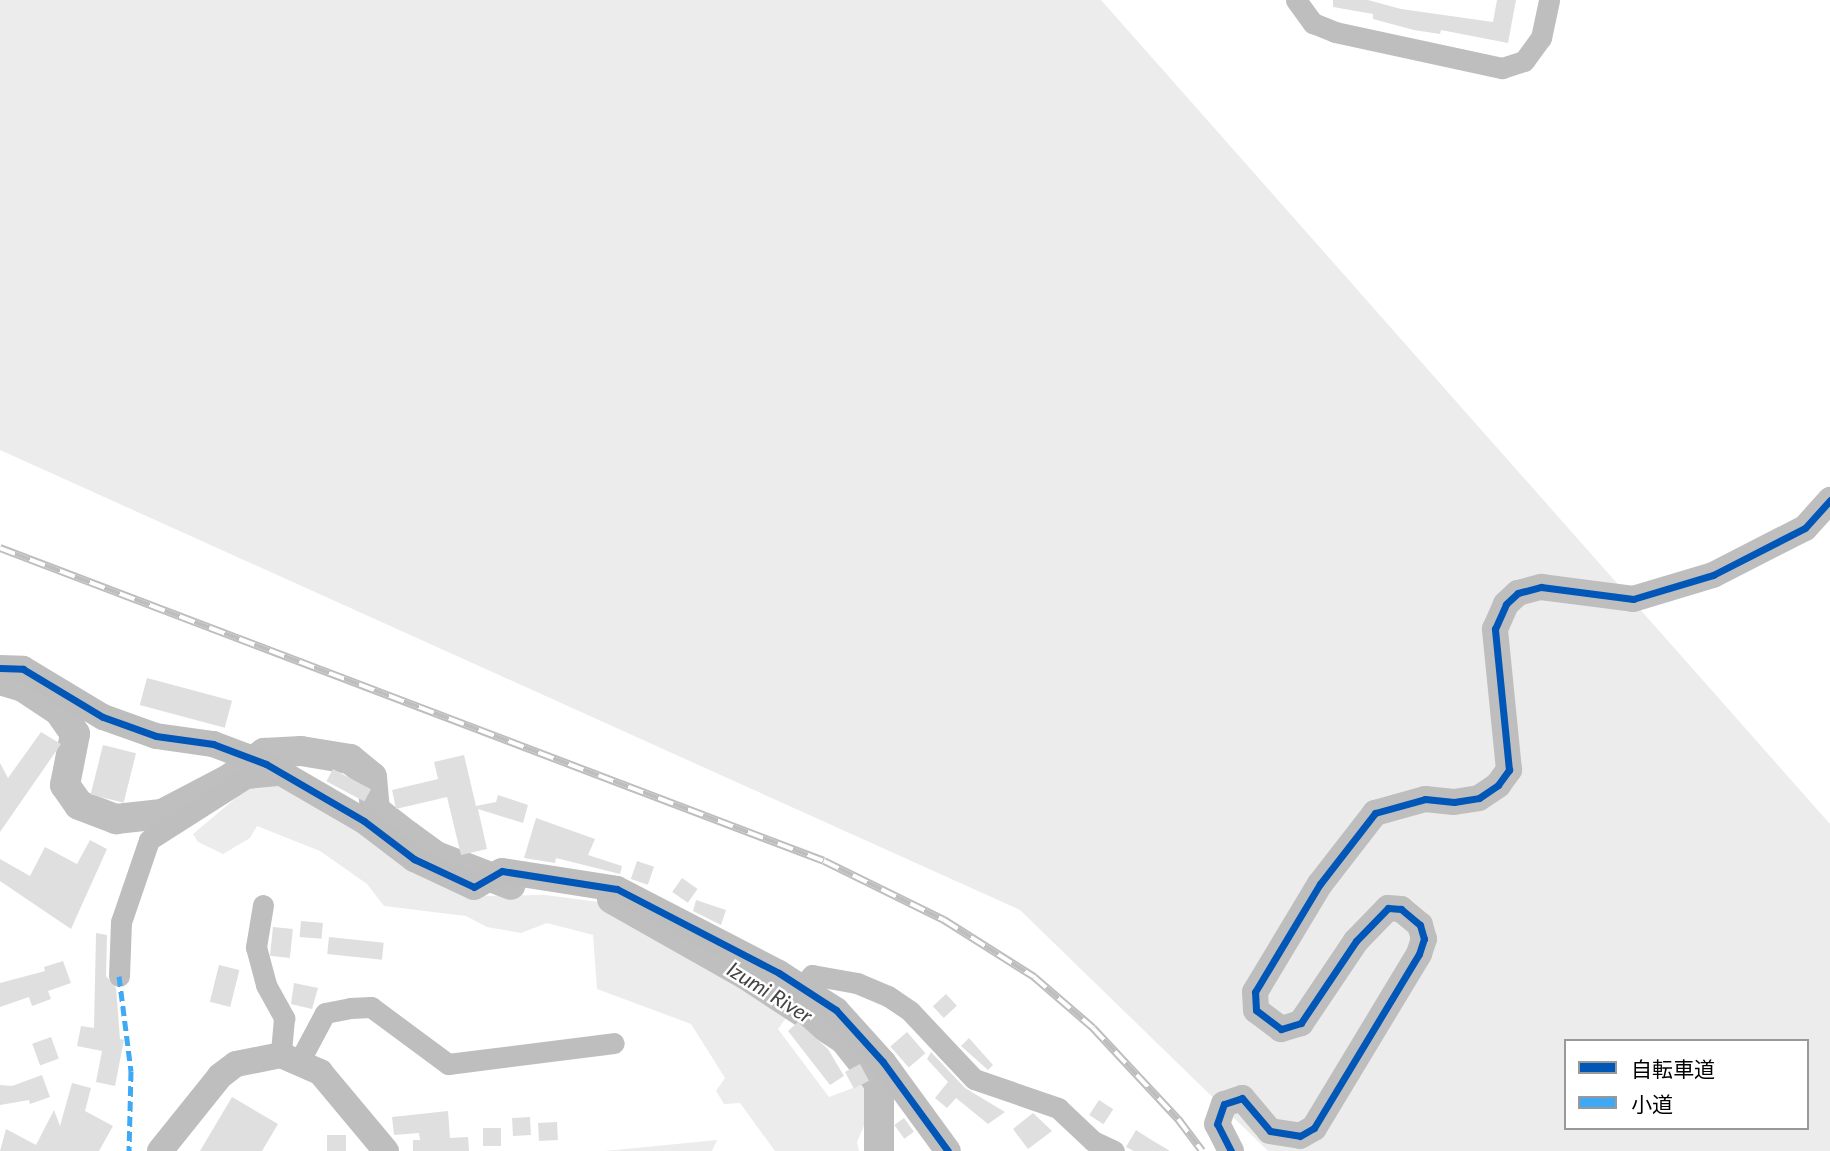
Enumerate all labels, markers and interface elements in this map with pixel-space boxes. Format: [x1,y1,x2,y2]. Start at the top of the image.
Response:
water label: Izumi River [723,956,817,1028]
legend [1564,1039,1809,1130]
text: 自転車道 [1631,1056,1715,1081]
text: 小道 [1631,1091,1673,1116]

